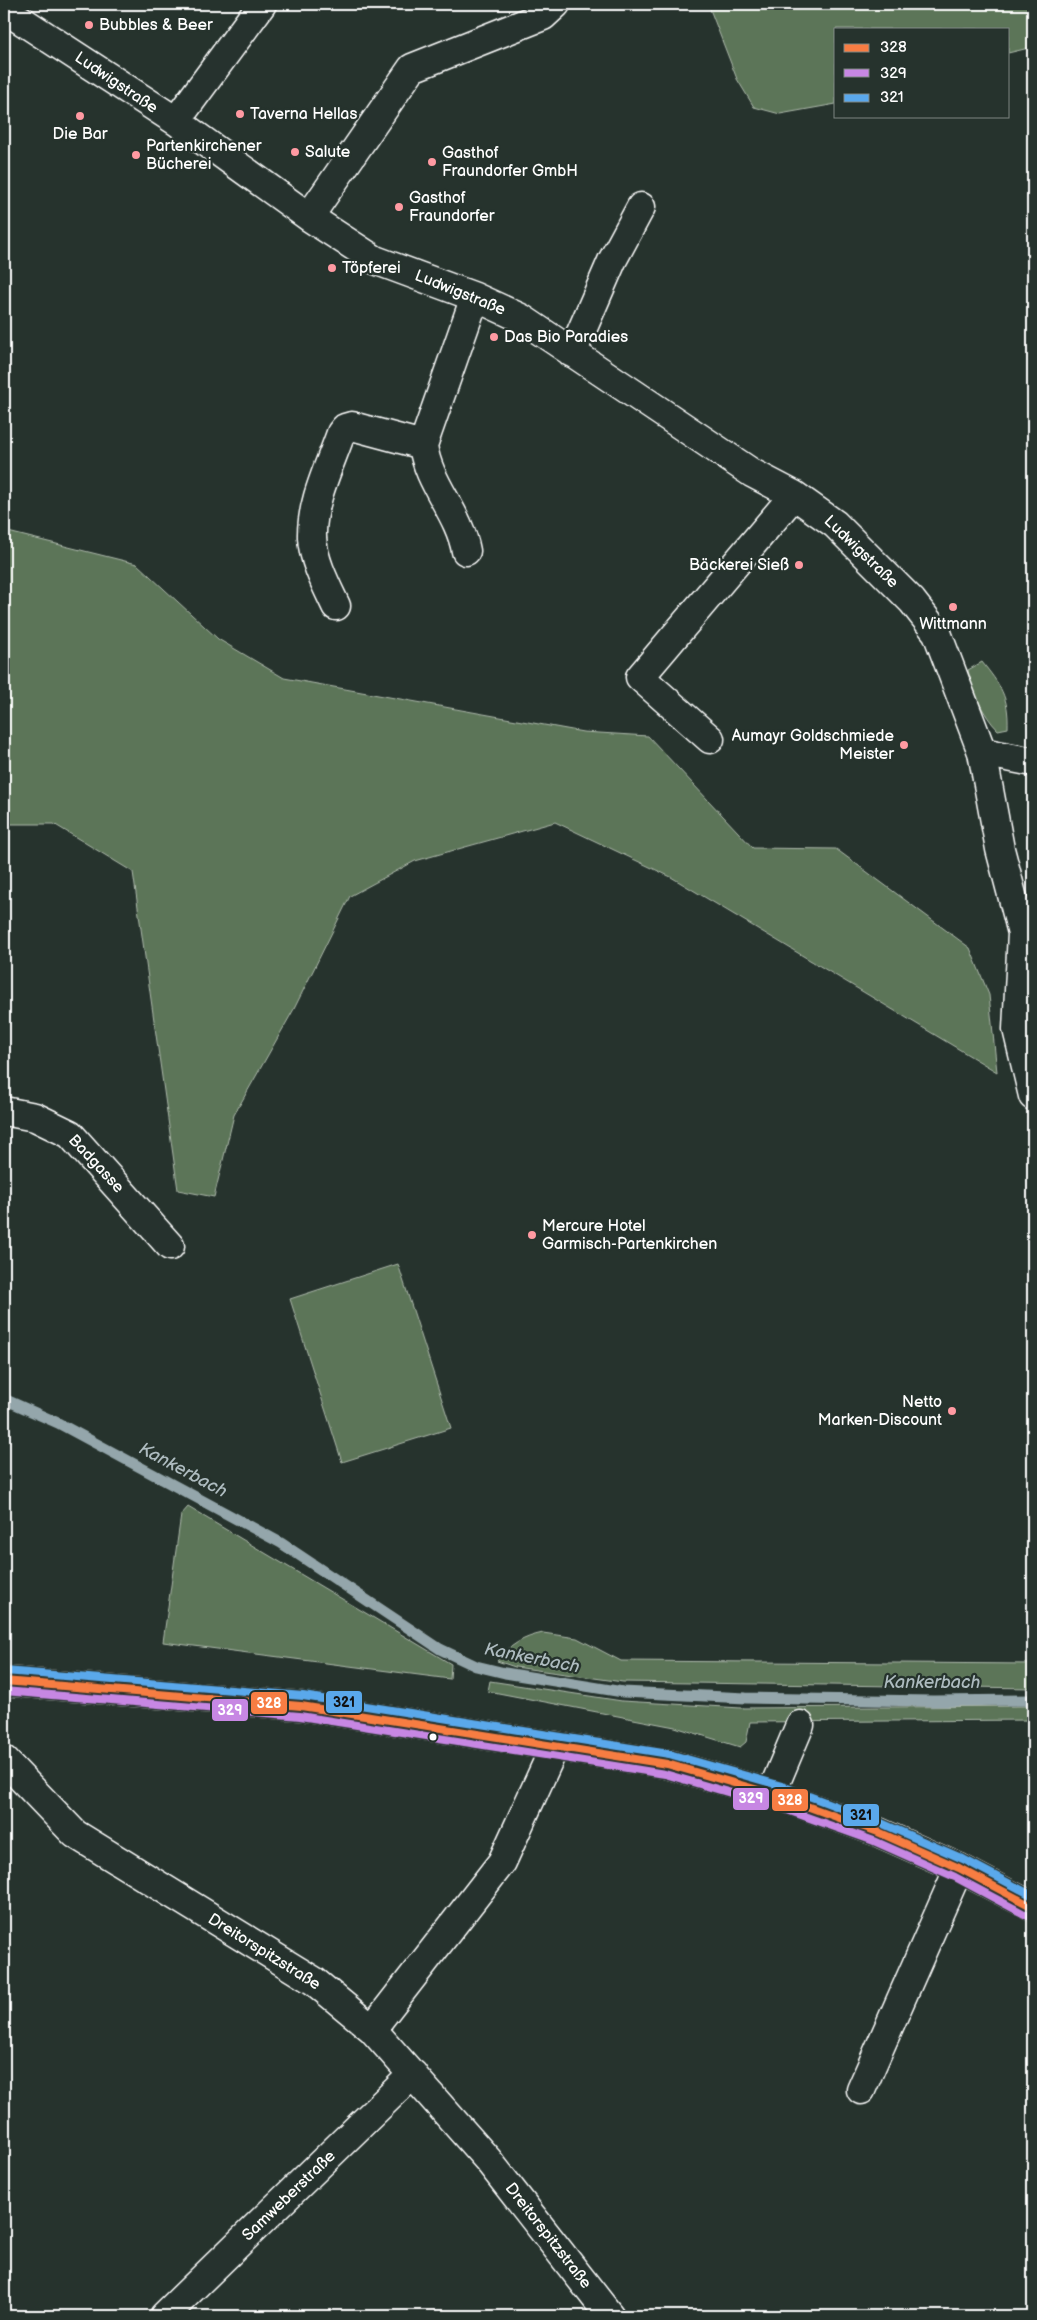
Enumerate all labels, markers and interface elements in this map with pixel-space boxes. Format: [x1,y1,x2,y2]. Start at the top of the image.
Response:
place label: Bubbles & Beer [99,16,213,35]
marker: Bubbles & Beer [83,19,95,31]
legend [834,28,1010,118]
text: 328 [880,38,907,57]
street label: Ludwigstraße [71,48,162,118]
text: 329 [880,64,907,83]
text: 321 [880,88,904,107]
place label: Taverna Hellas [250,105,357,124]
marker: Taverna Hellas [234,108,246,120]
marker: Die Bar [74,110,86,122]
place label: Die Bar [52,125,108,144]
place label: Partenkirchener Bücherei [146,137,262,174]
place label: Salute [305,143,351,162]
place label: Gasthof Fraundorfer GmbH [442,144,578,181]
marker: Salute [289,146,301,158]
marker: Partenkirchener Bücherei [130,149,142,161]
marker: Gasthof Fraundorfer GmbH [426,156,438,168]
place label: Gasthof Fraundorfer [409,189,495,226]
marker: Gasthof Fraundorfer [393,201,405,213]
place label: Töpferei [342,259,401,278]
marker: Töpferei [326,262,338,274]
street label: Ludwigstraße [412,266,509,320]
place label: Das Bio Paradies [504,328,628,347]
marker: Das Bio Paradies [488,331,500,343]
street label: Ludwigstraße [820,512,903,593]
place label: Bäckerei Sieß [689,556,789,575]
marker: Bäckerei Sieß [793,559,805,571]
marker: Wittmann [947,601,959,613]
place label: Wittmann [919,615,987,634]
place label: Aumayr Goldschmiede Meister [732,727,895,764]
marker: Aumayr Goldschmiede Meister [898,739,910,751]
street label: Badgasse [64,1131,128,1197]
place label: Mercure Hotel Garmisch-Partenkirchen [542,1217,717,1254]
marker: Mercure Hotel Garmisch-Partenkirchen [526,1229,538,1241]
place label: Netto Marken-Discount [818,1393,942,1430]
marker: Netto Marken-Discount [946,1405,958,1417]
water label: Kankerbach [135,1438,231,1502]
water label: Kankerbach [482,1638,582,1678]
water label: Kankerbach [884,1672,981,1693]
line badge: 321 [325,1690,363,1714]
line badge: 328 [250,1691,288,1715]
text: 321 [333,1694,355,1711]
text: 328 [257,1695,281,1712]
line badge: 329 [211,1698,249,1722]
text: 329 [218,1702,242,1719]
unlabelled marker [428,1732,438,1742]
line badge: 329 [732,1787,770,1811]
line badge: 328 [771,1788,809,1812]
text: 329 [739,1790,763,1807]
text: 328 [778,1792,802,1809]
line badge: 321 [842,1803,880,1827]
text: 321 [850,1807,872,1824]
street label: Dreitorspitzstraße [204,1910,324,1994]
street label: Samweberstraße [239,2146,340,2245]
street label: Dreitorspitzstraße [501,2179,595,2293]

